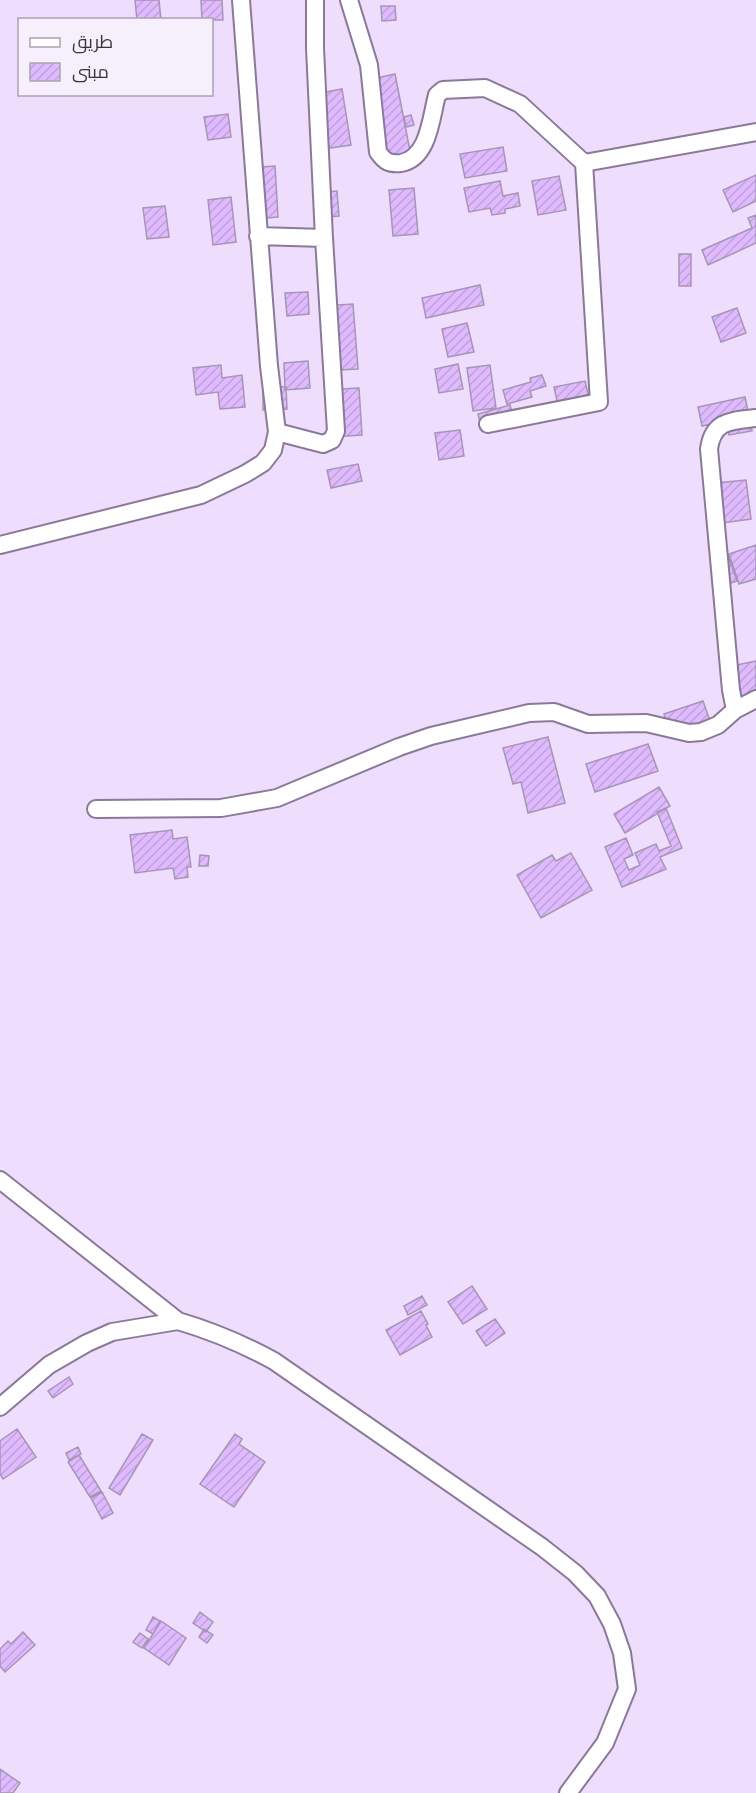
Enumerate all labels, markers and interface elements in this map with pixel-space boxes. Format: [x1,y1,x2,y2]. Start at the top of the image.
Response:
legend [18,18,213,96]
text: طريق [72,29,113,55]
text: مبنى [72,59,109,85]

